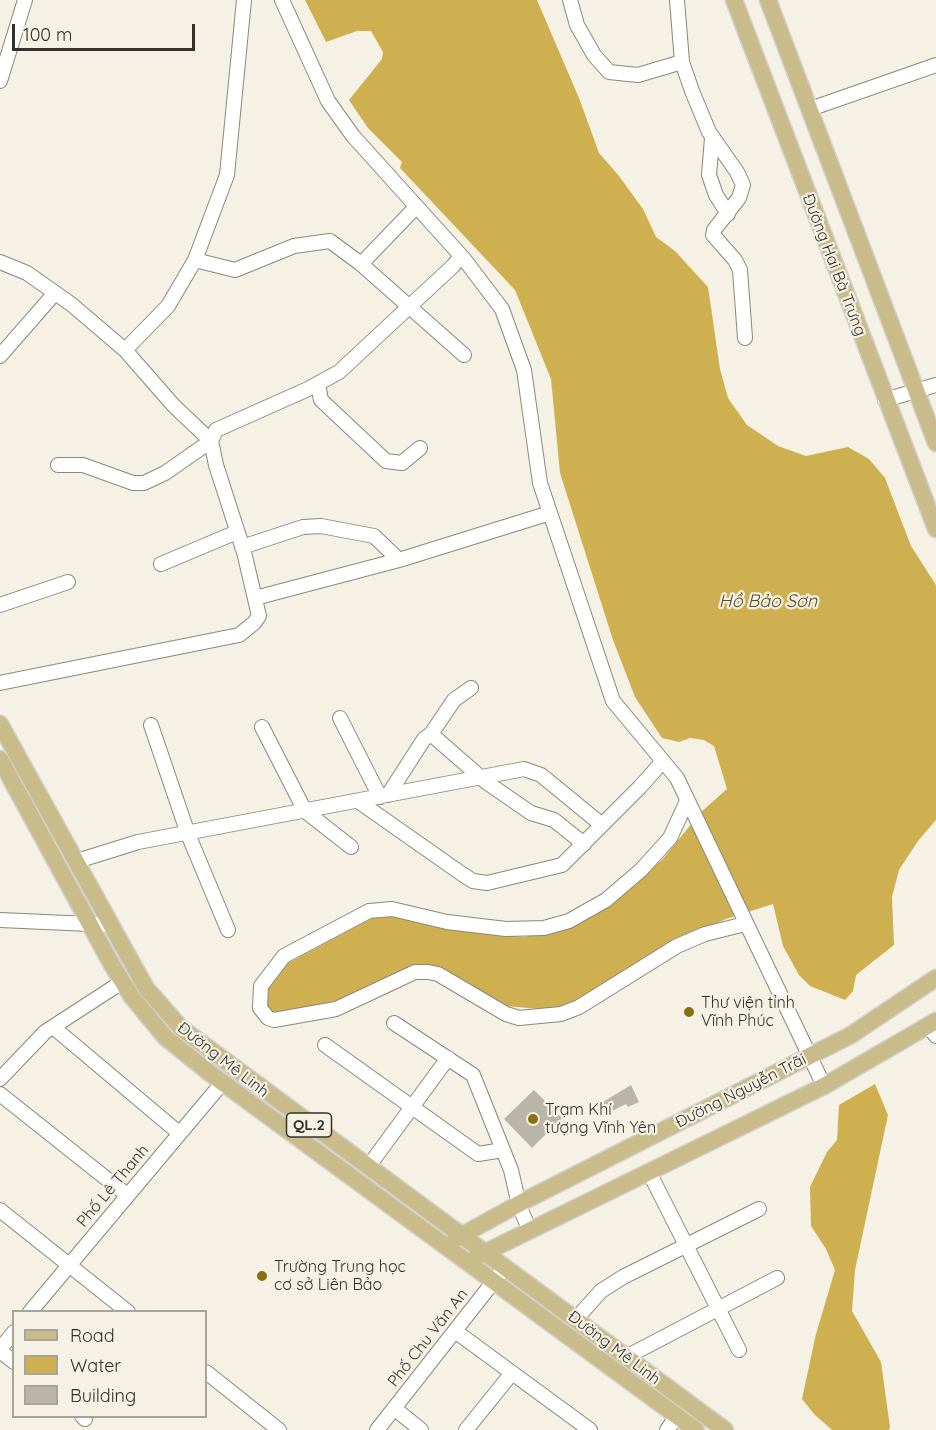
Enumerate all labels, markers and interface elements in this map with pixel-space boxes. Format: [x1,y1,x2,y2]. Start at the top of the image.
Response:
scale bar [15,12,198,50]
text: 100 m [23,23,72,46]
street label: Đường Hai Bà Trưng [798,191,870,339]
water label: Hồ Bảo Sơn [719,591,817,613]
place label: Thư viện tỉnh Vĩnh Phúc [701,993,795,1031]
marker: Thư viện tỉnh Vĩnh Phúc [682,1005,696,1019]
street label: Đường Mê Linh [173,1018,273,1102]
street label: Đường Nguyễn Trãi [673,1050,809,1132]
place label: Trạm Khí tượng Vĩnh Yên [545,1100,656,1138]
marker: Trạm Khí tượng Vĩnh Yên [526,1112,540,1126]
road number: QL.2 [286,1113,332,1137]
street label: Phố Lê Thanh [73,1141,153,1231]
place label: Trường Trung học cơ sở Liên Bảo [274,1257,406,1295]
marker: Trường Trung học cơ sở Liên Bảo [255,1269,269,1283]
street label: Phố Chu Văn An [384,1285,472,1391]
street label: Đường Mê Linh [564,1307,664,1389]
legend [12,1310,207,1418]
text: Road [70,1324,115,1347]
text: Water [70,1354,121,1377]
text: Building [70,1384,136,1407]

